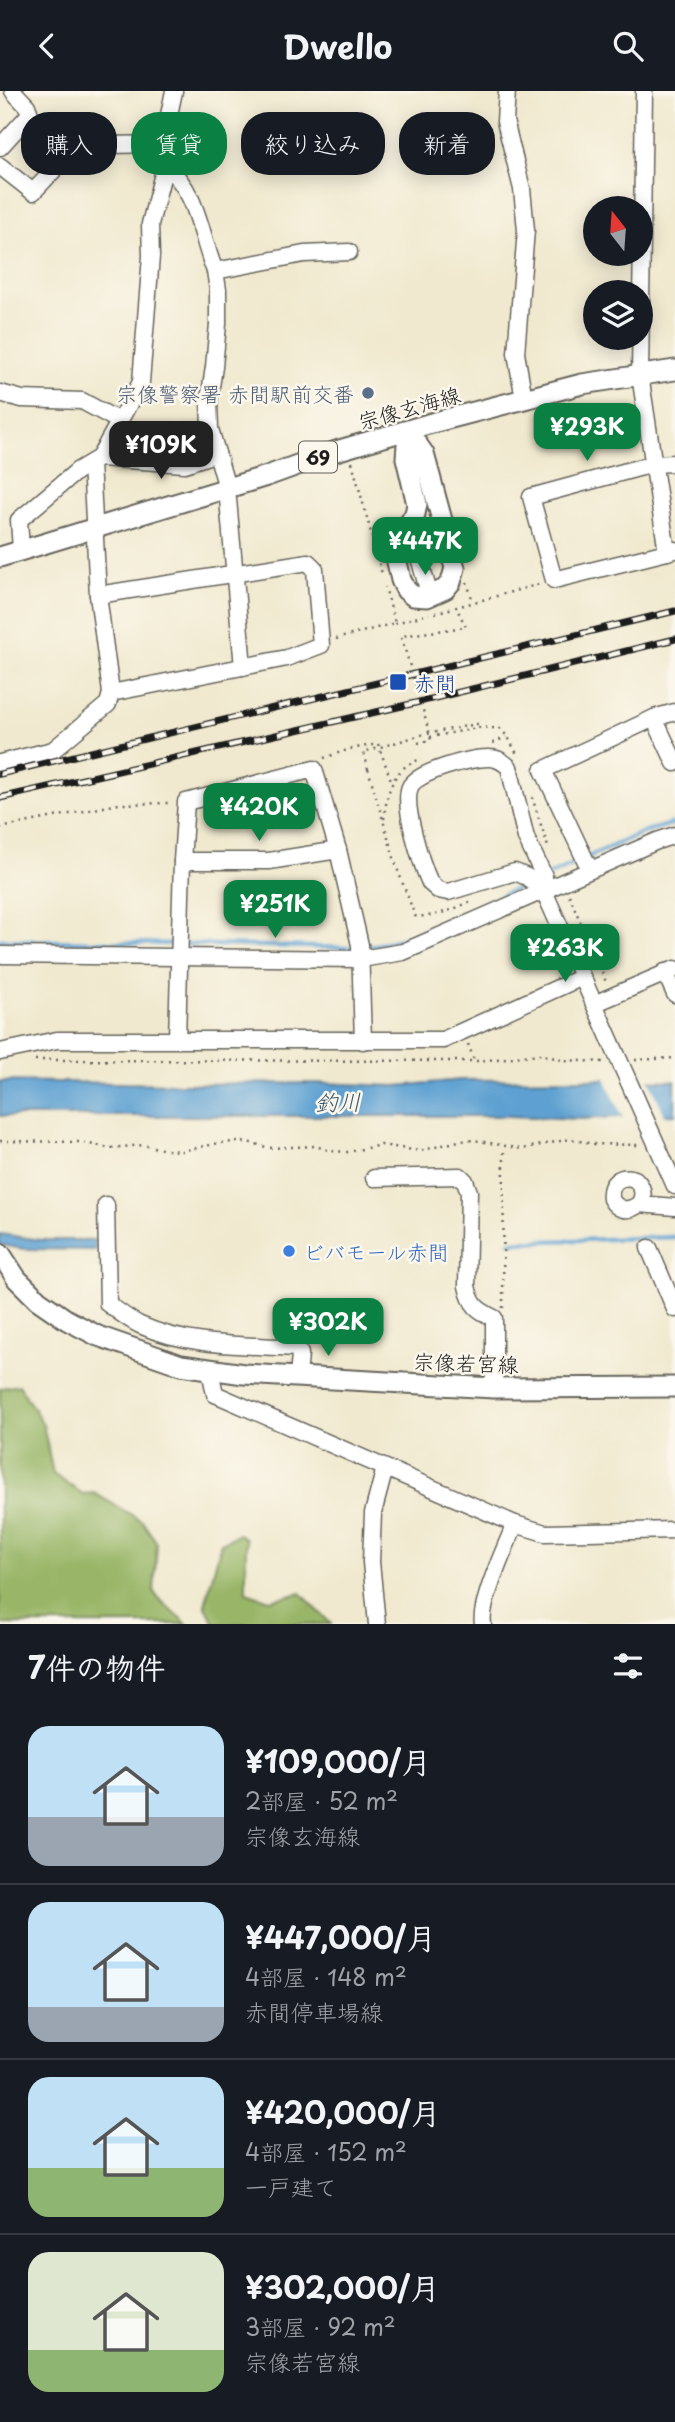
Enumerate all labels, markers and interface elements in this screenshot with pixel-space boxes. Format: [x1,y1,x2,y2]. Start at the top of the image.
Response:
text: Dwello [283,22,392,70]
icon: back [28,27,66,65]
icon: search [609,27,647,65]
chip: 購入 [21,112,117,175]
chip: 賃貸 [131,112,227,175]
chip: 絞り込み [241,112,385,175]
chip: 新着 [399,112,495,175]
north arrow [583,196,653,266]
map controls [583,196,653,350]
button: layers [583,280,653,350]
place label: 宗像警察署 赤間駅前交番 [116,377,354,409]
street label: 宗像玄海線 [354,377,464,437]
marker: 宗像警察署 赤間駅前交番 [360,385,376,401]
pin: ¥293K [538,403,636,463]
text: ¥293K [550,408,624,443]
pin: ¥109K [112,421,210,481]
text: ¥109K [125,426,197,461]
road number: 69 [299,441,337,473]
pin: ¥447K [376,517,474,577]
text: ¥447K [388,522,462,557]
place label: 赤間 [414,666,456,698]
marker: 赤間 [388,672,408,692]
pin: ¥420K [210,783,308,843]
text: ¥420K [219,788,299,823]
pin: ¥251K [226,881,324,940]
text: ¥251K [240,885,310,920]
pin: ¥263K [516,925,614,984]
text: ¥263K [526,929,604,964]
water label: 釣川 [315,1083,361,1119]
place label: ビバモール赤間 [303,1235,449,1267]
marker: ビバモール赤間 [281,1243,297,1259]
pin: ¥302K [279,1299,377,1358]
text: ¥302K [289,1303,367,1338]
street label: 宗像若宮線 [413,1344,519,1380]
text: 7件の物件 [28,1644,165,1689]
icon: filters [609,1647,647,1685]
text: ¥109,000/月 [245,1738,431,1783]
icon: home [84,1754,168,1838]
text: 2部屋 · 52 m² [245,1783,398,1818]
text: 宗像玄海線 [245,1818,360,1853]
text: ¥447,000/月 [245,1914,436,1959]
icon: home [84,1930,168,2014]
text: 4部屋 · 148 m² [245,1959,407,1994]
text: 赤間停車場線 [245,1994,383,2029]
text: ¥420,000/月 [245,2089,440,2134]
icon: home [84,2105,168,2189]
text: 4部屋 · 152 m² [245,2134,407,2169]
text: 一戸建て [245,2169,337,2204]
text: ¥302,000/月 [245,2264,440,2309]
icon: home [84,2280,168,2364]
text: 3部屋 · 92 m² [245,2309,396,2344]
text: 宗像若宮線 [245,2344,360,2379]

